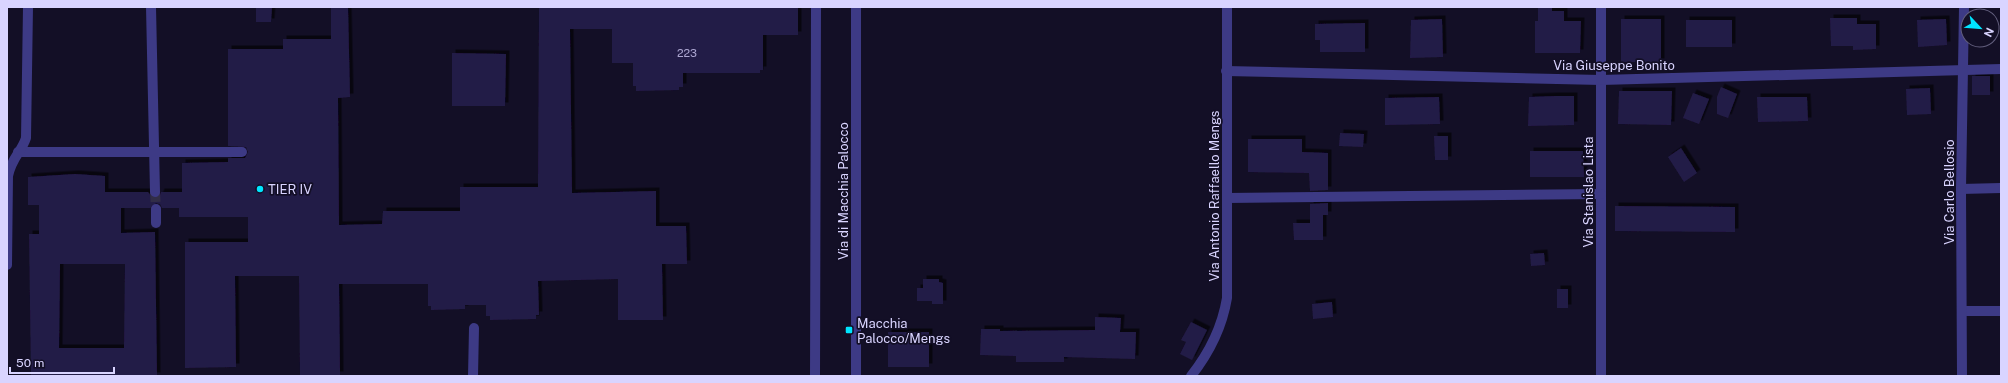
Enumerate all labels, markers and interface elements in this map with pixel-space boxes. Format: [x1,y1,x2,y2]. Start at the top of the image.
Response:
north arrow [1960,8,2000,48]
text: N [1982,26,1996,39]
house number: 223 [677,47,697,59]
street label: Via Giuseppe Bonito [1553,58,1675,73]
street label: Via Antonio Raffaello Mengs [1207,111,1222,281]
street label: Via di Macchia Palocco [836,122,851,260]
street label: Via Stanislao Lista [1581,136,1596,248]
street label: Via Carlo Bellosio [1942,139,1957,245]
place label: TIER IV [268,182,312,197]
marker: TIER IV [255,184,265,194]
place label: Macchia Palocco/Mengs [857,316,950,346]
marker: Macchia Palocco/Mengs [844,325,854,335]
scale bar [10,349,114,375]
text: 50 m [16,356,44,370]

